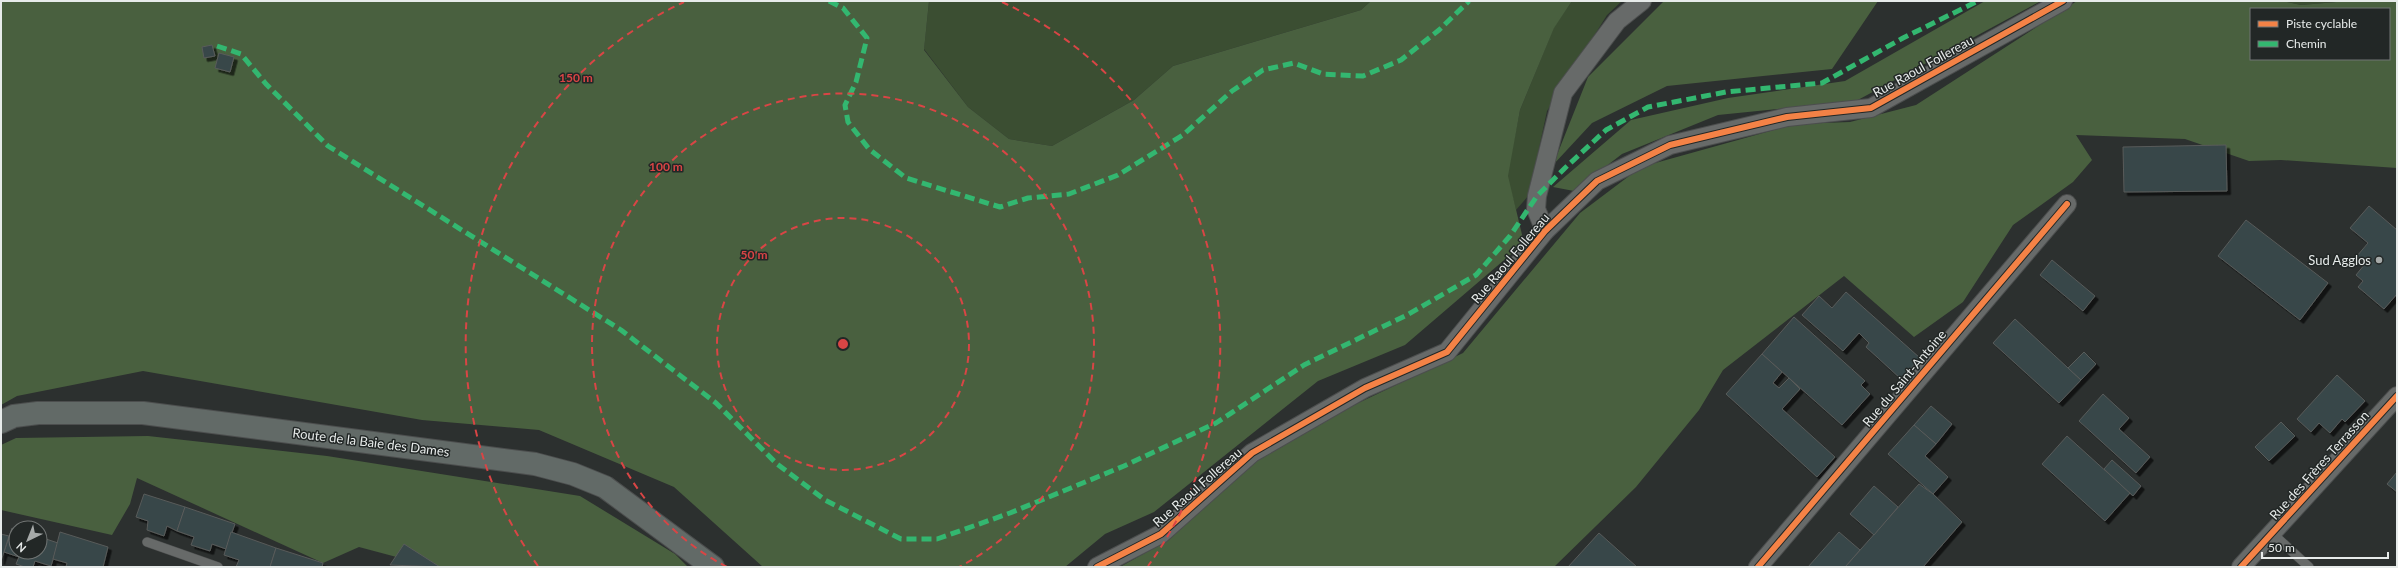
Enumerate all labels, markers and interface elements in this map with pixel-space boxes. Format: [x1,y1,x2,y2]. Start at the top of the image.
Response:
legend [2250,8,2390,60]
text: Piste cyclable [2286,16,2357,31]
street label: Rue Raoul Follereau [1870,32,1976,100]
text: Chemin [2286,36,2327,51]
text: 150 m [559,70,593,85]
text: 100 m [649,159,683,174]
street label: Rue Raoul Follereau [1468,210,1552,306]
text: 50 m [741,247,767,262]
place label: Sud Agglos [2308,252,2371,268]
marker: Sud Agglos [2374,255,2384,265]
street label: Rue du Saint-Antoine [1859,326,1949,430]
centre of rings [836,337,850,351]
street label: Rue des Frères Terrasson [2266,407,2372,523]
street label: Route de la Baie des Dames [292,424,451,460]
street label: Rue Raoul Follereau [1149,444,1245,530]
north arrow [8,520,48,560]
scale bar [2262,534,2388,560]
text: N [13,540,28,555]
text: 50 m [2268,540,2295,555]

